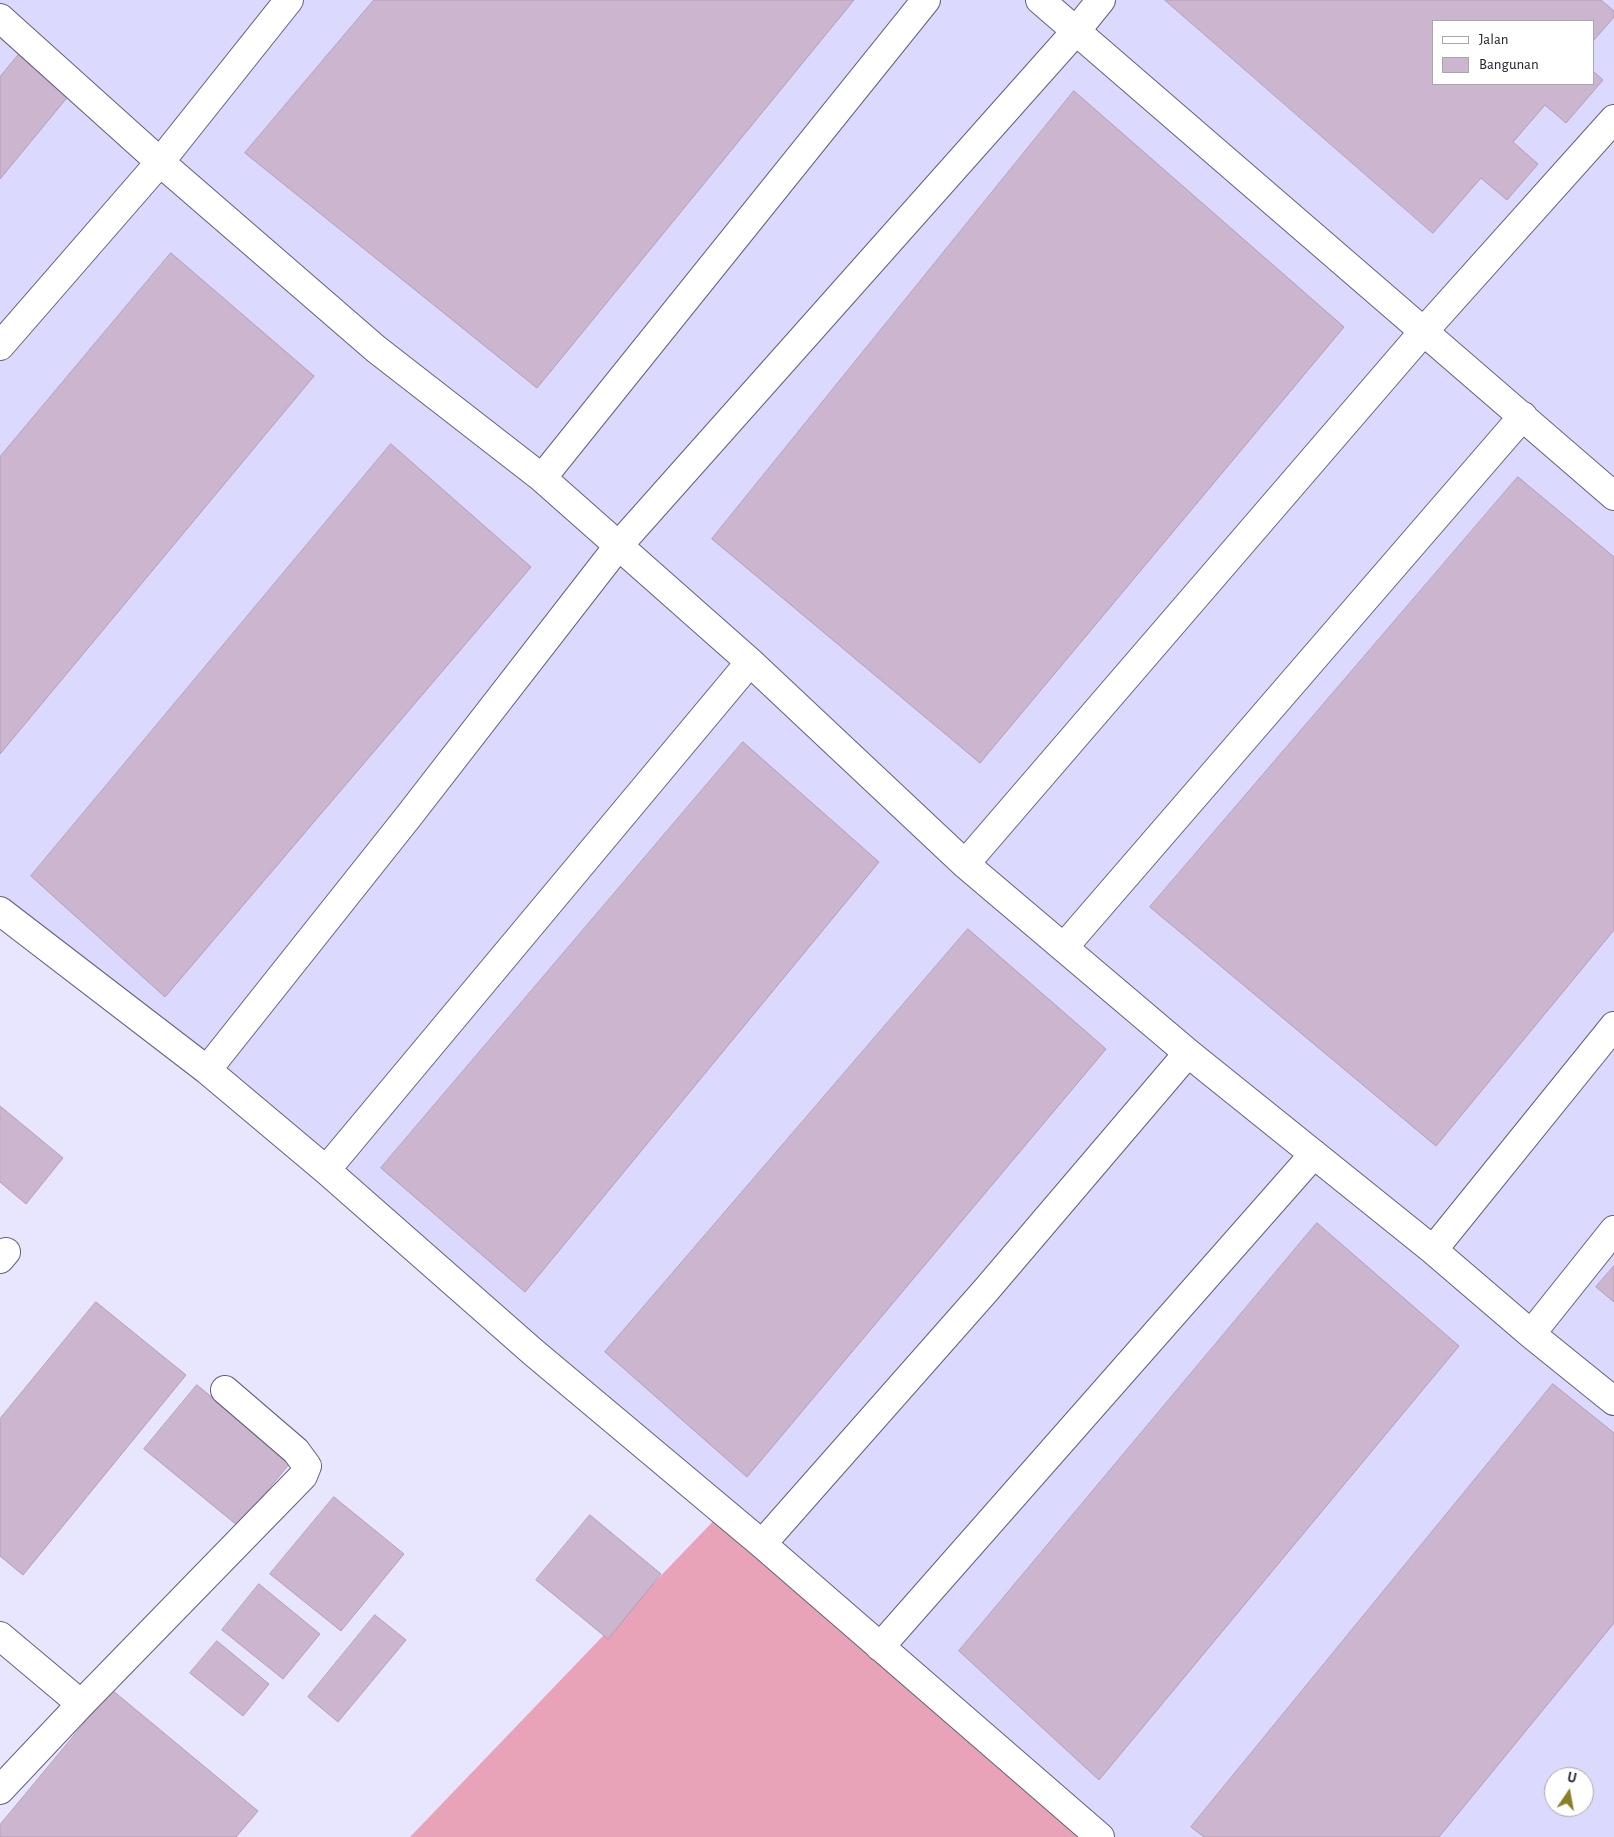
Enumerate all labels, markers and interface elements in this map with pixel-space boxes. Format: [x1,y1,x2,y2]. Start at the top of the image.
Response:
legend [1432,20,1594,85]
text: Jalan [1479,32,1509,47]
text: Bangunan [1479,57,1539,72]
north arrow [1544,1767,1594,1817]
text: U [1566,1771,1578,1786]

